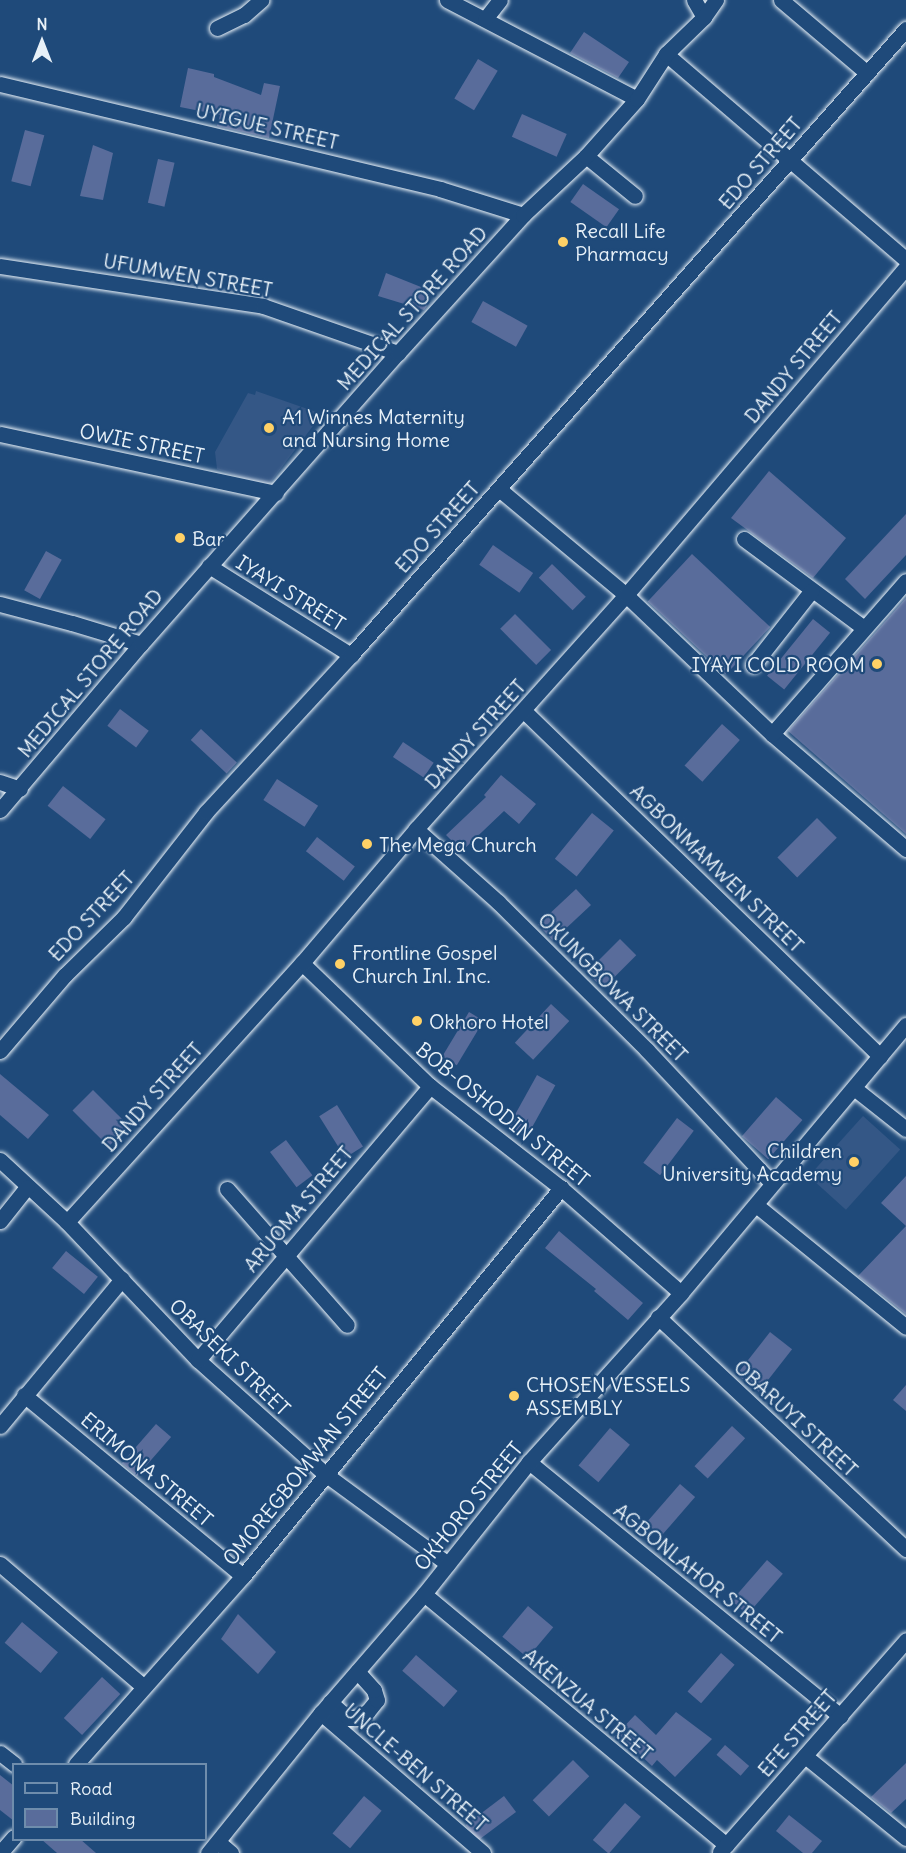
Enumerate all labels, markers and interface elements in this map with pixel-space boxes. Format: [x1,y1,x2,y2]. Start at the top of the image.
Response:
north arrow [12,12,72,72]
text: N [36,14,48,34]
street label: UYIGUE STREET [193,98,341,154]
street label: EDO STREET [713,112,807,214]
place label: Recall Life Pharmacy [575,219,669,266]
street label: MEDICAL STORE ROAD [332,221,492,395]
marker: Recall Life Pharmacy [556,235,570,249]
street label: UFUMWEN STREET [101,248,275,302]
street label: DANDY STREET [739,306,847,428]
place label: A1 Winnes Maternity and Nursing Home [282,404,465,451]
street label: OWIE STREET [77,418,207,468]
marker: A1 Winnes Maternity and Nursing Home [260,419,278,437]
street label: EDO STREET [390,476,484,578]
place label: Bar [192,526,225,550]
marker: Bar [173,531,187,545]
street label: IYAYI STREET [232,550,350,636]
street label: MEDICAL STORE ROAD [12,584,168,762]
place label: IYAYI COLD ROOM [692,652,865,676]
marker: IYAYI COLD ROOM [870,657,884,671]
street label: DANDY STREET [420,674,530,794]
street label: AGBONMAMWEN STREET [625,779,809,957]
place label: The Mega Church [379,832,537,856]
marker: The Mega Church [360,837,374,851]
street label: EDO STREET [43,866,139,966]
street label: OKUNGBOWA STREET [533,907,693,1067]
place label: Frontline Gospel Church Inl. Inc. [352,940,497,987]
marker: Frontline Gospel Church Inl. Inc. [333,957,347,971]
place label: Okhoro Hotel [429,1009,549,1033]
marker: Okhoro Hotel [410,1014,424,1028]
street label: DANDY STREET [97,1037,207,1157]
street label: BOB-OSHODIN STREET [412,1037,594,1191]
place label: Children University Academy [662,1138,842,1185]
street label: ARUOMA STREET [238,1141,358,1277]
marker: Children University Academy [847,1155,861,1169]
street label: OBASEKI STREET [165,1293,295,1421]
street label: OBARUYI STREET [729,1354,863,1482]
street label: OMOREGBOMWAN STREET [218,1362,392,1570]
place label: CHOSEN VESSELS ASSEMBLY [526,1372,690,1419]
marker: CHOSEN VESSELS ASSEMBLY [507,1389,521,1403]
street label: ERIMONA STREET [76,1407,218,1531]
street label: OKHORO STREET [409,1437,527,1575]
street label: AGBONLAHOR STREET [609,1498,787,1648]
street label: AKENZUA STREET [518,1643,658,1765]
street label: EFE STREET [753,1685,841,1781]
street label: UNCLE-BEN STREET [339,1698,493,1836]
legend [12,1763,207,1841]
text: Road [70,1777,112,1800]
text: Building [70,1807,135,1830]

